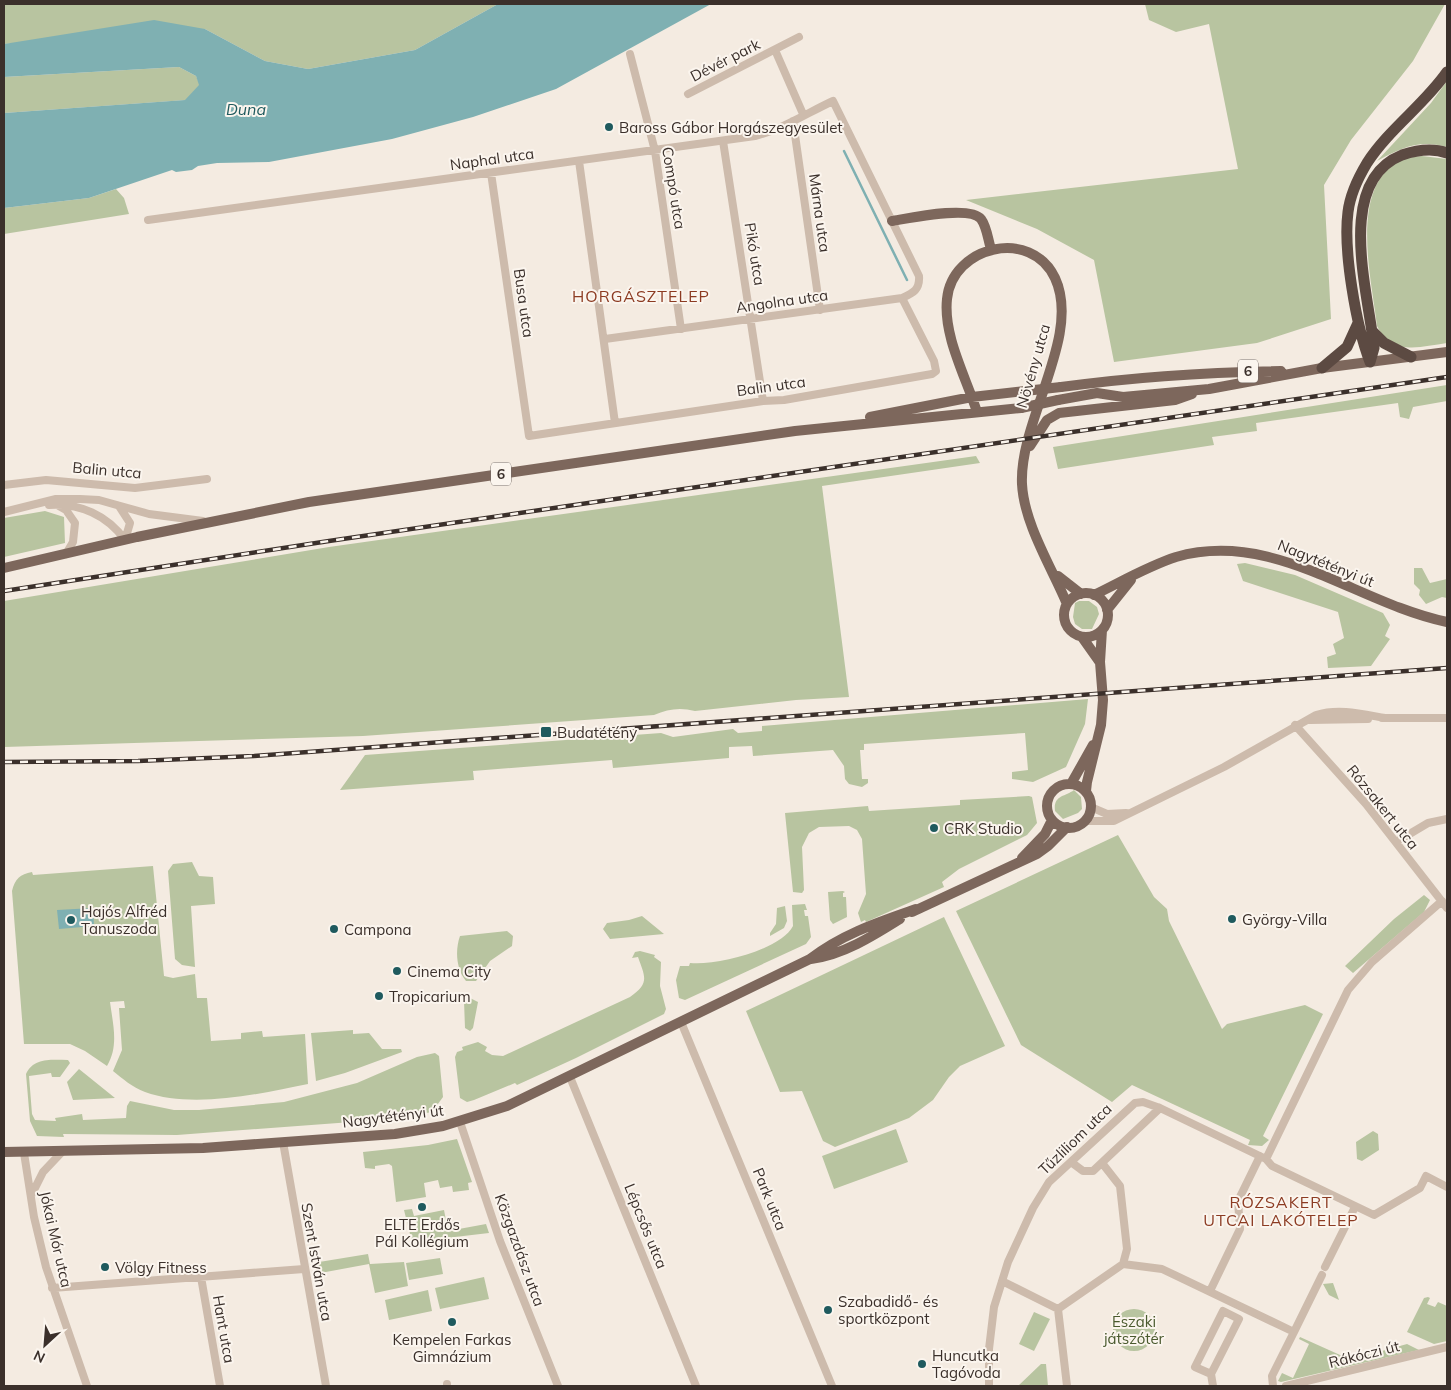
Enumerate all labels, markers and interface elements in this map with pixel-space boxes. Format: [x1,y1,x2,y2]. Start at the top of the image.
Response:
street label: Dévér park [687,34,763,86]
water label: Duna [226,99,266,119]
place label: Baross Gábor Horgászegyesület [619,118,843,137]
marker: Baross Gábor Horgászegyesület [603,121,615,133]
street label: Naphal utca [449,144,535,174]
street label: Compó utca [658,145,690,231]
street label: Márna utca [805,172,835,254]
street label: Pikó utca [741,221,769,287]
street label: Busa utca [510,267,538,339]
street label: Angolna utca [735,285,829,317]
district label: HORGÁSZTELEP [572,286,710,306]
street label: Növény utca [1012,322,1054,410]
road number: 6 [1238,360,1258,382]
street label: Balin utca [735,372,807,400]
street label: Balin utca [72,458,142,482]
road number: 6 [491,462,511,486]
street label: Nagytétényi út [1275,535,1377,591]
place label: Budatétény [557,723,637,742]
marker: Budatétény [539,725,553,739]
street label: Rózsakert utca [1343,761,1423,853]
place label: CRK Studio [944,819,1022,838]
marker: CRK Studio [928,822,940,834]
place label: Hajós Alfréd Tanuszoda [81,902,167,938]
place label: György-Villa [1242,910,1327,929]
marker: György-Villa [1226,913,1238,925]
marker: Hajós Alfréd Tanuszoda [65,914,77,926]
place label: Campona [344,920,412,939]
marker: Campona [328,923,340,935]
place label: Cinema City [407,962,491,981]
marker: Cinema City [391,965,403,977]
place label: Tropicarium [389,987,471,1006]
marker: Tropicarium [373,990,385,1002]
street label: Tűzliliom utca [1034,1099,1116,1179]
street label: Nagytétényi út [341,1100,445,1132]
street label: Park utca [749,1165,791,1233]
street label: Lépcsős utca [620,1181,672,1271]
street label: Jókai Mór utca [36,1189,76,1289]
street label: Közgazdász utca [491,1191,549,1309]
district label: RÓZSAKERT UTCAI LAKÓTELEP [1203,1192,1359,1230]
street label: Szent István utca [297,1201,337,1323]
marker: ELTE Erdős Pál Kollégium [416,1201,428,1213]
place label: ELTE Erdős Pál Kollégium [375,1215,469,1251]
place label: Völgy Fitness [115,1258,207,1277]
marker: Völgy Fitness [99,1261,111,1273]
place label: Szabadidő- és sportközpont [838,1292,938,1328]
street label: Hant utca [209,1294,239,1364]
marker: Szabadidő- és sportközpont [822,1304,834,1316]
park label: Északi játszótér [1103,1312,1165,1348]
marker: Kempelen Farkas Gimnázium [446,1316,458,1328]
north arrow [20,1320,70,1370]
place label: Kempelen Farkas Gimnázium [393,1330,511,1366]
street label: Rákóczi út [1327,1336,1401,1372]
text: N [31,1346,48,1367]
place label: Huncutka Tagóvoda [932,1346,1001,1382]
marker: Huncutka Tagóvoda [916,1358,928,1370]

